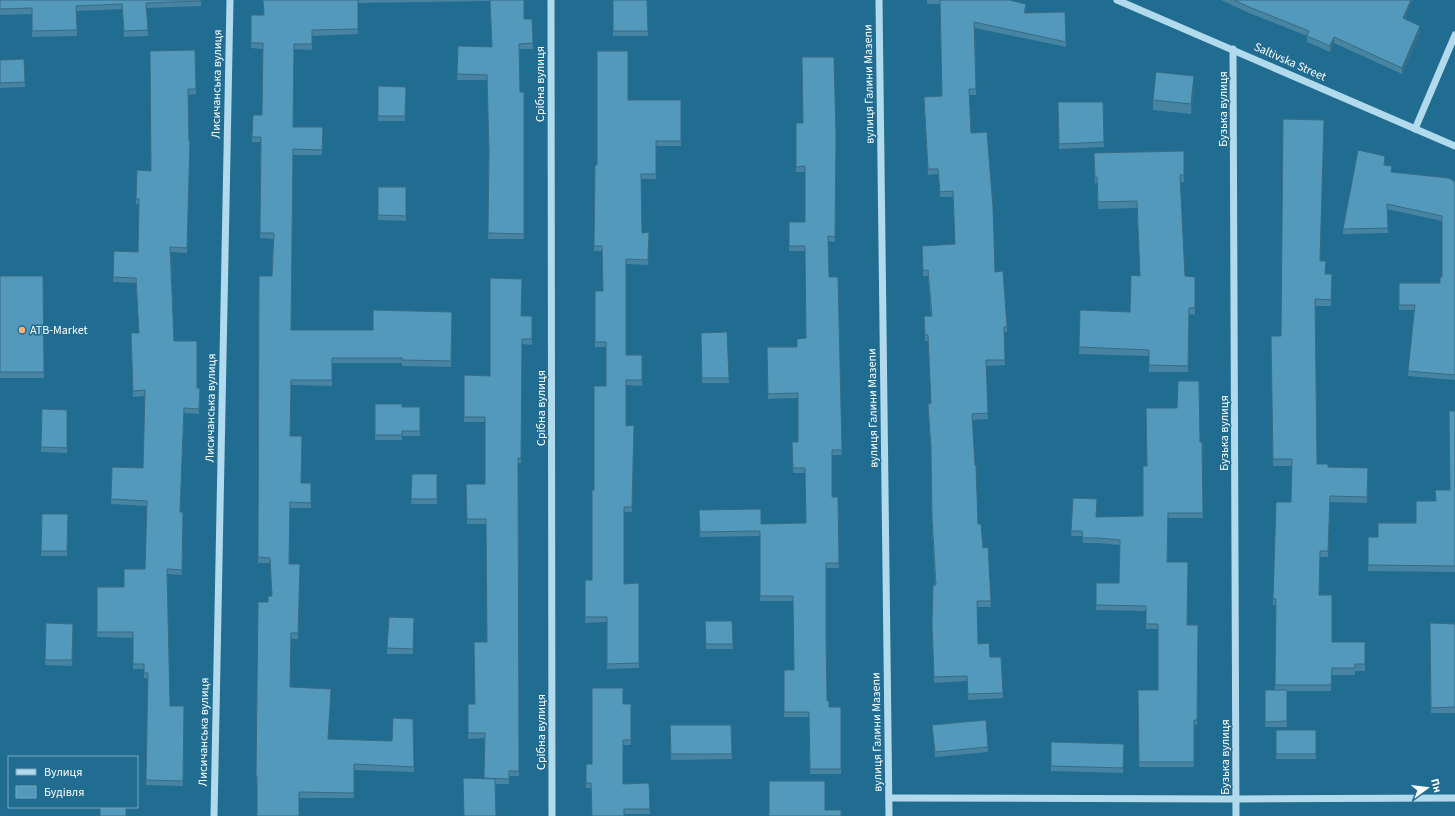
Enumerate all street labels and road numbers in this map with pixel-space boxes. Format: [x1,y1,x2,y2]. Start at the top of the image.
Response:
street label: вулиця Галини Мазепи [859,24,879,144]
street label: Лисичанська вулиця [208,29,226,139]
street label: Saltivska Street [1251,38,1329,86]
street label: Срібна вулиця [532,46,549,122]
street label: Бузька вулиця [1215,71,1232,147]
street label: вулиця Галини Мазепи [863,348,883,468]
street label: Лисичанська вулиця [202,353,220,463]
street label: Срібна вулиця [533,370,550,446]
street label: Бузька вулиця [1216,395,1233,471]
street label: вулиця Галини Мазепи [867,672,887,792]
street label: Лисичанська вулиця [195,677,213,787]
street label: Срібна вулиця [533,694,550,770]
street label: Бузька вулиця [1217,719,1234,795]

